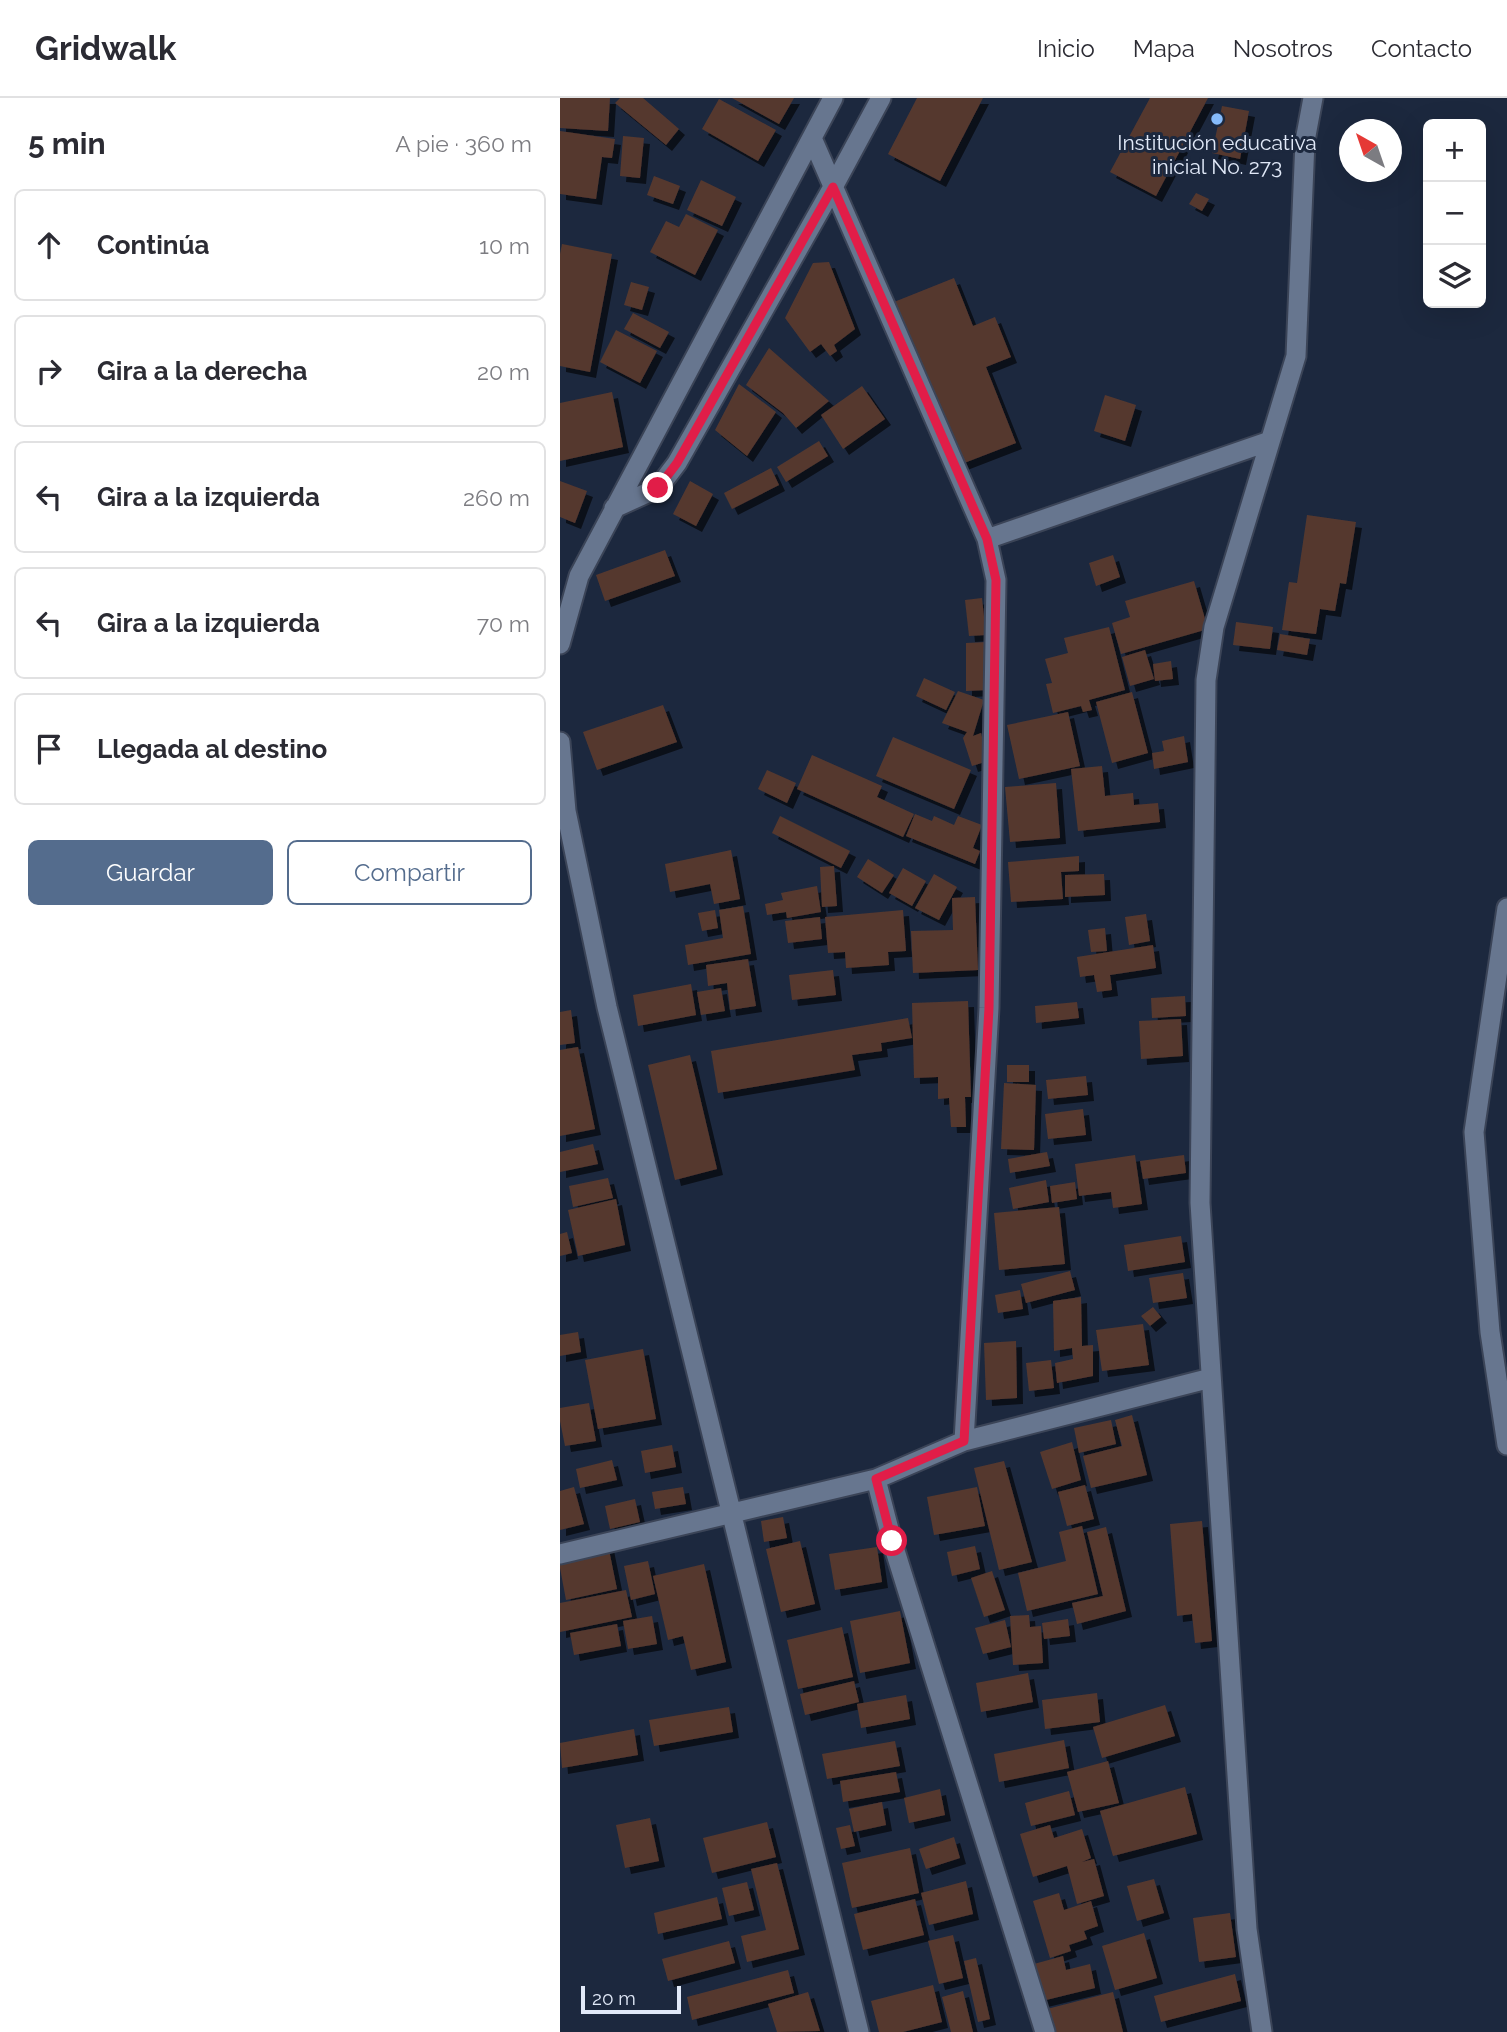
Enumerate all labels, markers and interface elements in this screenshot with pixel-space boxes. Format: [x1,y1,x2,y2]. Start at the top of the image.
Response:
text: Gridwalk [35,29,176,68]
text: Inicio [1037,34,1095,63]
text: Mapa [1133,34,1195,63]
text: Nosotros [1233,34,1333,63]
text: Contacto [1371,34,1472,63]
marker: Institución educativa inicial No. 273 [1209,111,1225,127]
north arrow [1339,119,1402,182]
map controls [1423,119,1486,308]
button: + [1423,119,1486,182]
text: 5 min [28,126,106,161]
text: A pie · 360 m [395,130,532,157]
place label: Institución educativa inicial No. 273 [1117,130,1317,179]
button: − [1423,182,1486,245]
icon: ahead [30,226,68,264]
text: Continúa [97,230,209,260]
text: 10 m [479,232,530,259]
button: layers [1423,245,1486,308]
icon: right [30,352,68,390]
text: Gira a la derecha [97,356,307,386]
text: 20 m [477,358,530,385]
route end [642,472,673,503]
icon: left [30,478,68,516]
text: Gira a la izquierda [97,482,320,512]
text: 260 m [463,484,530,511]
icon: left [30,604,68,642]
text: Gira a la izquierda [97,608,320,638]
text: 70 m [477,610,530,637]
icon: arrive [30,730,68,768]
text: Llegada al destino [97,734,327,764]
button: Guardar [28,840,273,905]
button: Compartir [287,840,532,905]
route start [876,1525,907,1556]
scale bar [581,1983,681,2015]
text: 20 m [592,1987,636,2009]

